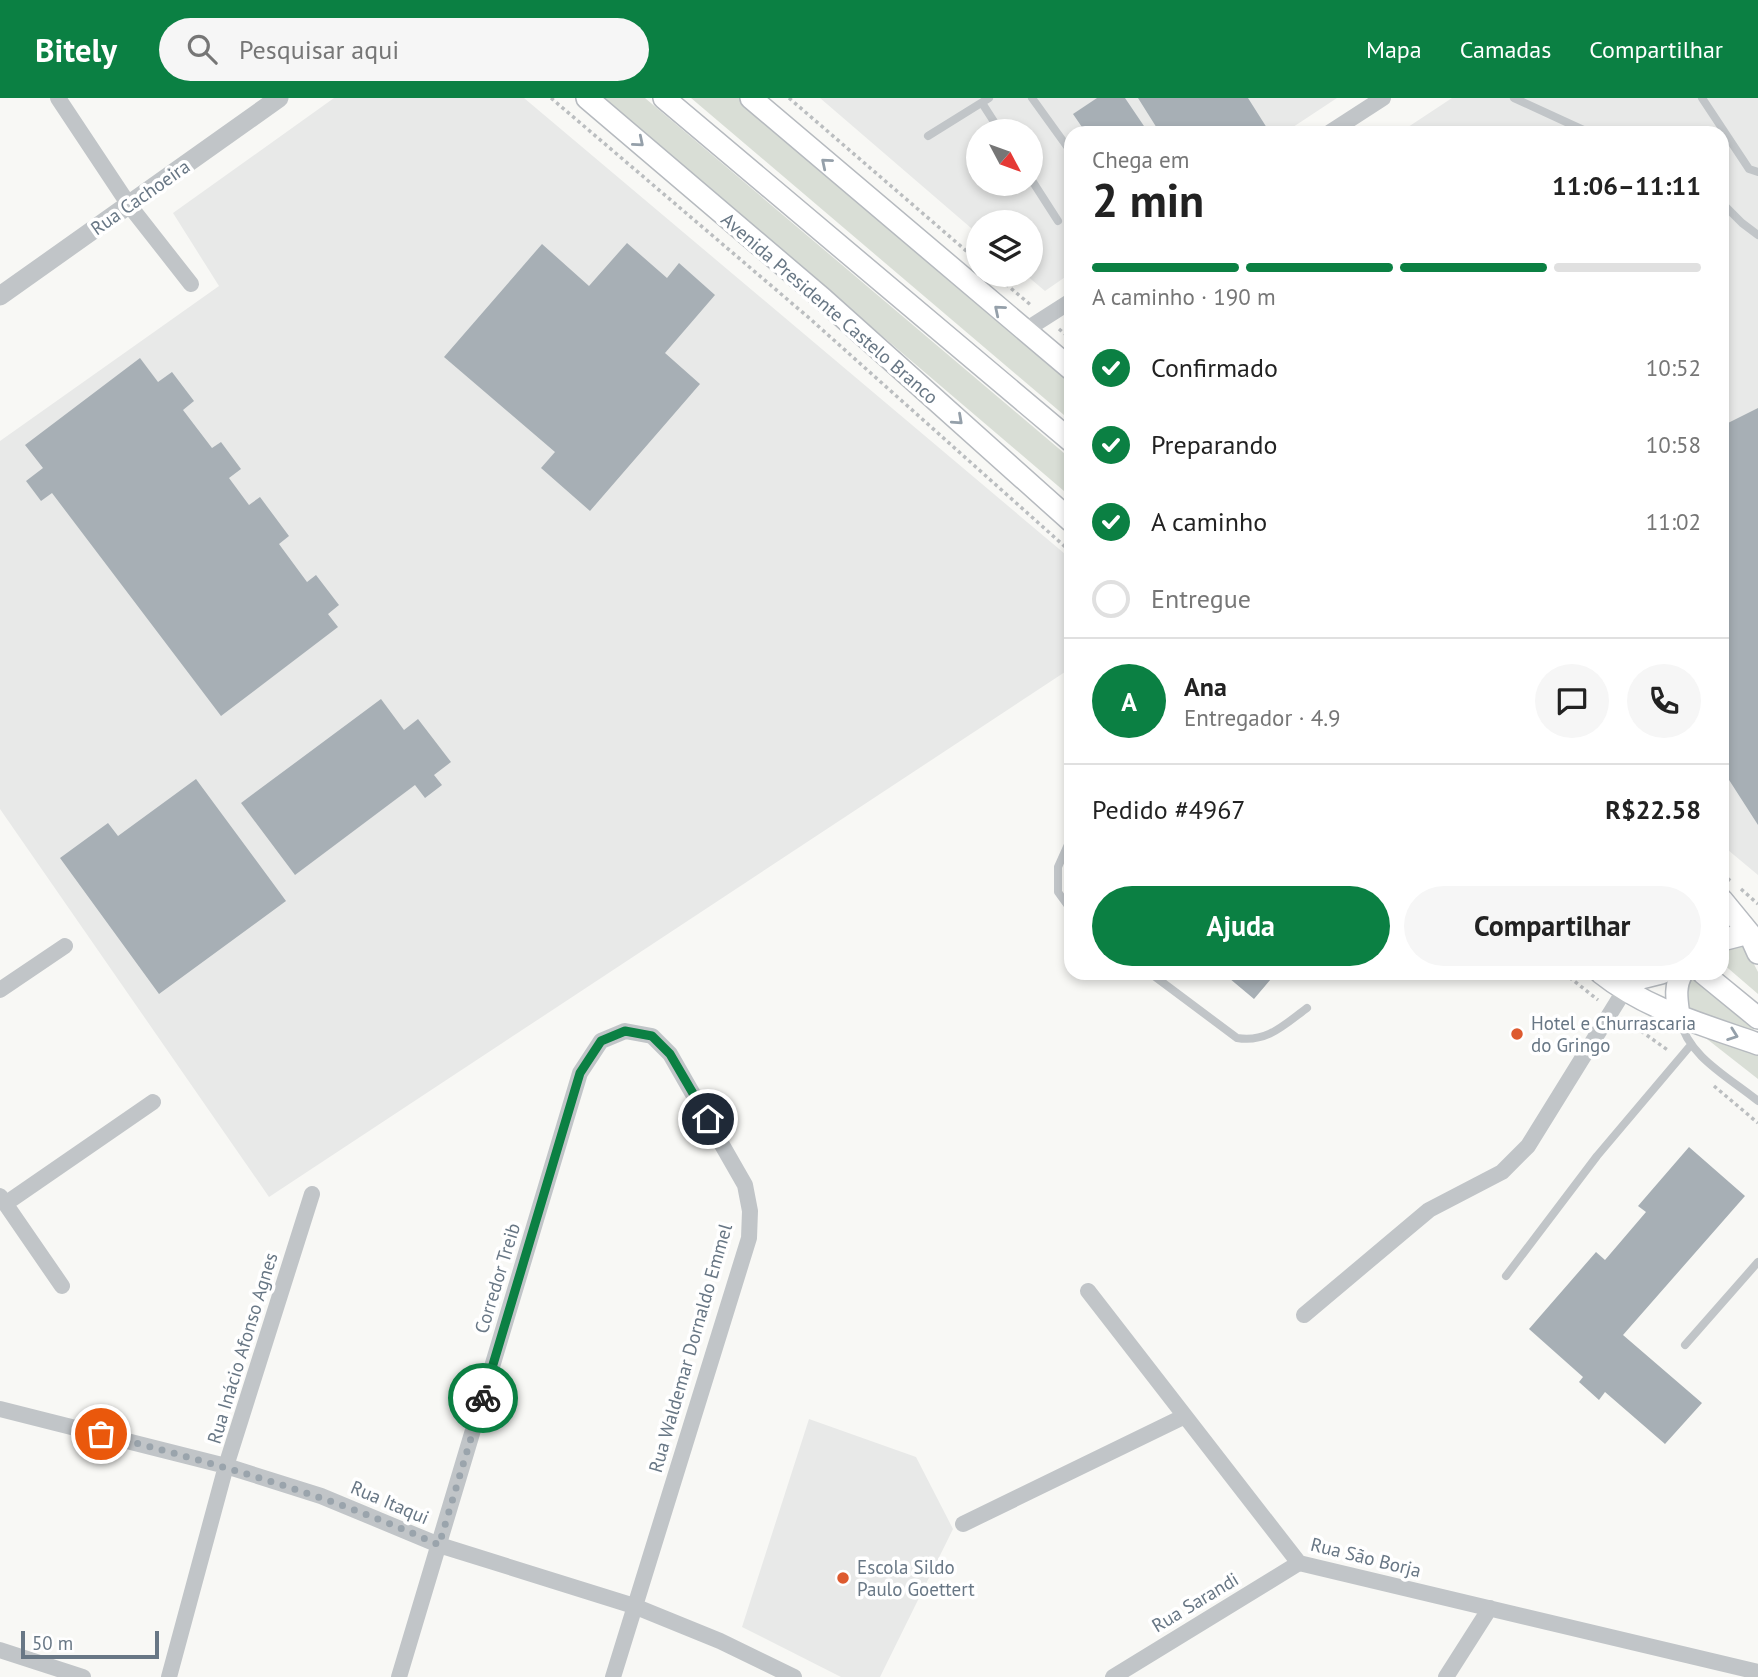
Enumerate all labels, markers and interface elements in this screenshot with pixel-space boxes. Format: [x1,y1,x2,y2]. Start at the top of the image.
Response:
search box [159,18,649,81]
text: Bitely [35,28,117,71]
icon: search [183,30,221,68]
text: Pesquisar aqui [239,33,399,66]
text: Mapa [1366,34,1422,65]
text: Camadas [1460,34,1551,65]
text: Compartilhar [1589,34,1723,65]
north arrow [966,119,1043,196]
map controls [966,119,1043,287]
one-way arrow [630,134,643,146]
text: Chega em [1092,145,1189,174]
street label: Rua Cachoeira [86,154,194,240]
one-way arrow [822,158,834,171]
text: 11:06–11:11 [1552,169,1701,202]
text: 2 min [1092,170,1204,230]
street label: Avenida Presidente Castelo Branco [716,207,944,409]
button: layers [966,210,1043,287]
text: A caminho · 190 m [1092,282,1276,311]
one-way arrow [995,306,1008,318]
icon: check [1092,349,1130,387]
text: Confirmado [1151,351,1278,384]
text: 10:52 [1646,353,1701,382]
one-way arrow [950,412,963,424]
icon: check [1092,426,1130,464]
text: Preparando [1151,428,1278,461]
text: 10:58 [1646,430,1701,459]
icon: check [1092,503,1130,541]
text: A caminho [1151,505,1267,538]
text: 11:02 [1646,507,1701,536]
text: Entregue [1151,582,1251,615]
button: chat [1535,664,1609,738]
button: phone [1627,664,1701,738]
text: Ana [1184,670,1227,703]
text: A [1121,685,1137,718]
text: Entregador · 4.9 [1184,703,1341,732]
text: Pedido #4967 [1092,793,1245,826]
text: R$22.58 [1605,793,1701,826]
button: Ajuda [1092,886,1390,966]
button: Compartilhar [1404,886,1701,966]
place label: Hotel e Churrascaria do Gringo [1531,1011,1696,1057]
marker: Hotel e Churrascaria do Gringo [1509,1026,1525,1042]
one-way arrow [1726,1027,1738,1041]
pin [678,1089,738,1149]
icon: home [689,1100,727,1138]
street label: Corredor Treib [469,1220,525,1336]
street label: Rua Waldemar Dornaldo Emmel [643,1220,737,1475]
street label: Rua Inácio Afonso Agnes [201,1249,283,1447]
courier [448,1363,518,1433]
icon: bike [464,1379,502,1417]
pin [71,1404,131,1464]
icon: bag [82,1415,120,1453]
street label: Rua Itaqui [347,1475,433,1529]
street label: Rua São Borja [1308,1532,1424,1582]
place label: Escola Sildo Paulo Goettert [857,1555,975,1601]
street label: Rua Sarandi [1147,1567,1243,1637]
marker: Escola Sildo Paulo Goettert [835,1570,851,1586]
scale bar [21,1628,159,1660]
text: 50 m [32,1631,73,1655]

